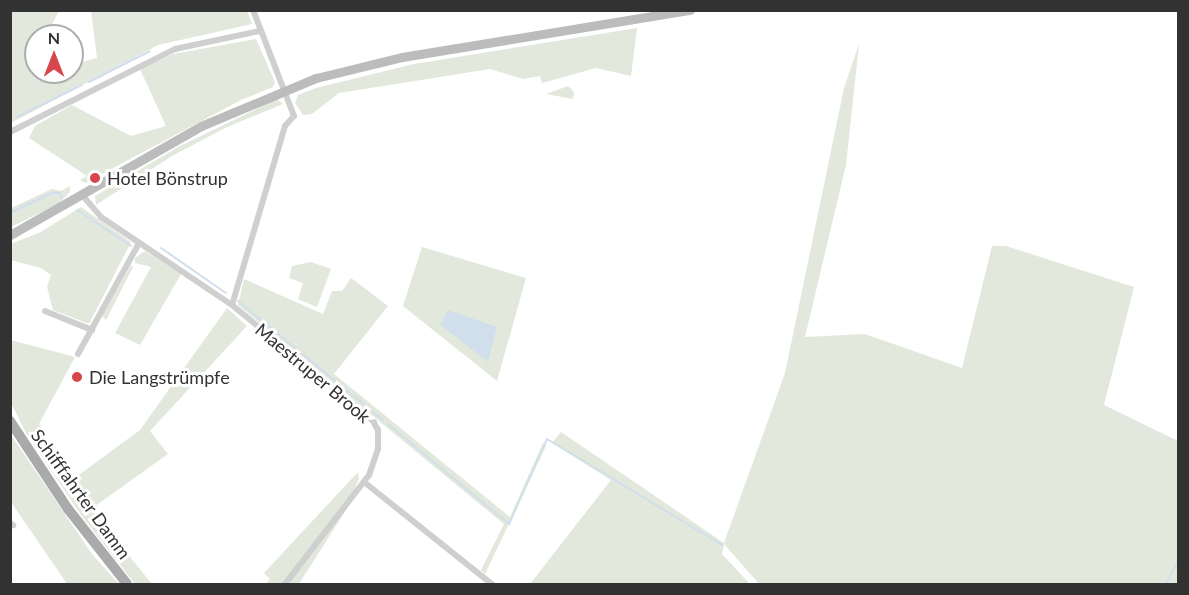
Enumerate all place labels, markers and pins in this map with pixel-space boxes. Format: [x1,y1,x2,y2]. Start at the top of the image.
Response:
place label: Hotel Bönstrup [107,167,228,189]
marker: Hotel Bönstrup [88,171,102,185]
place label: Die Langstrümpfe [89,366,230,388]
marker: Die Langstrümpfe [70,370,84,384]

